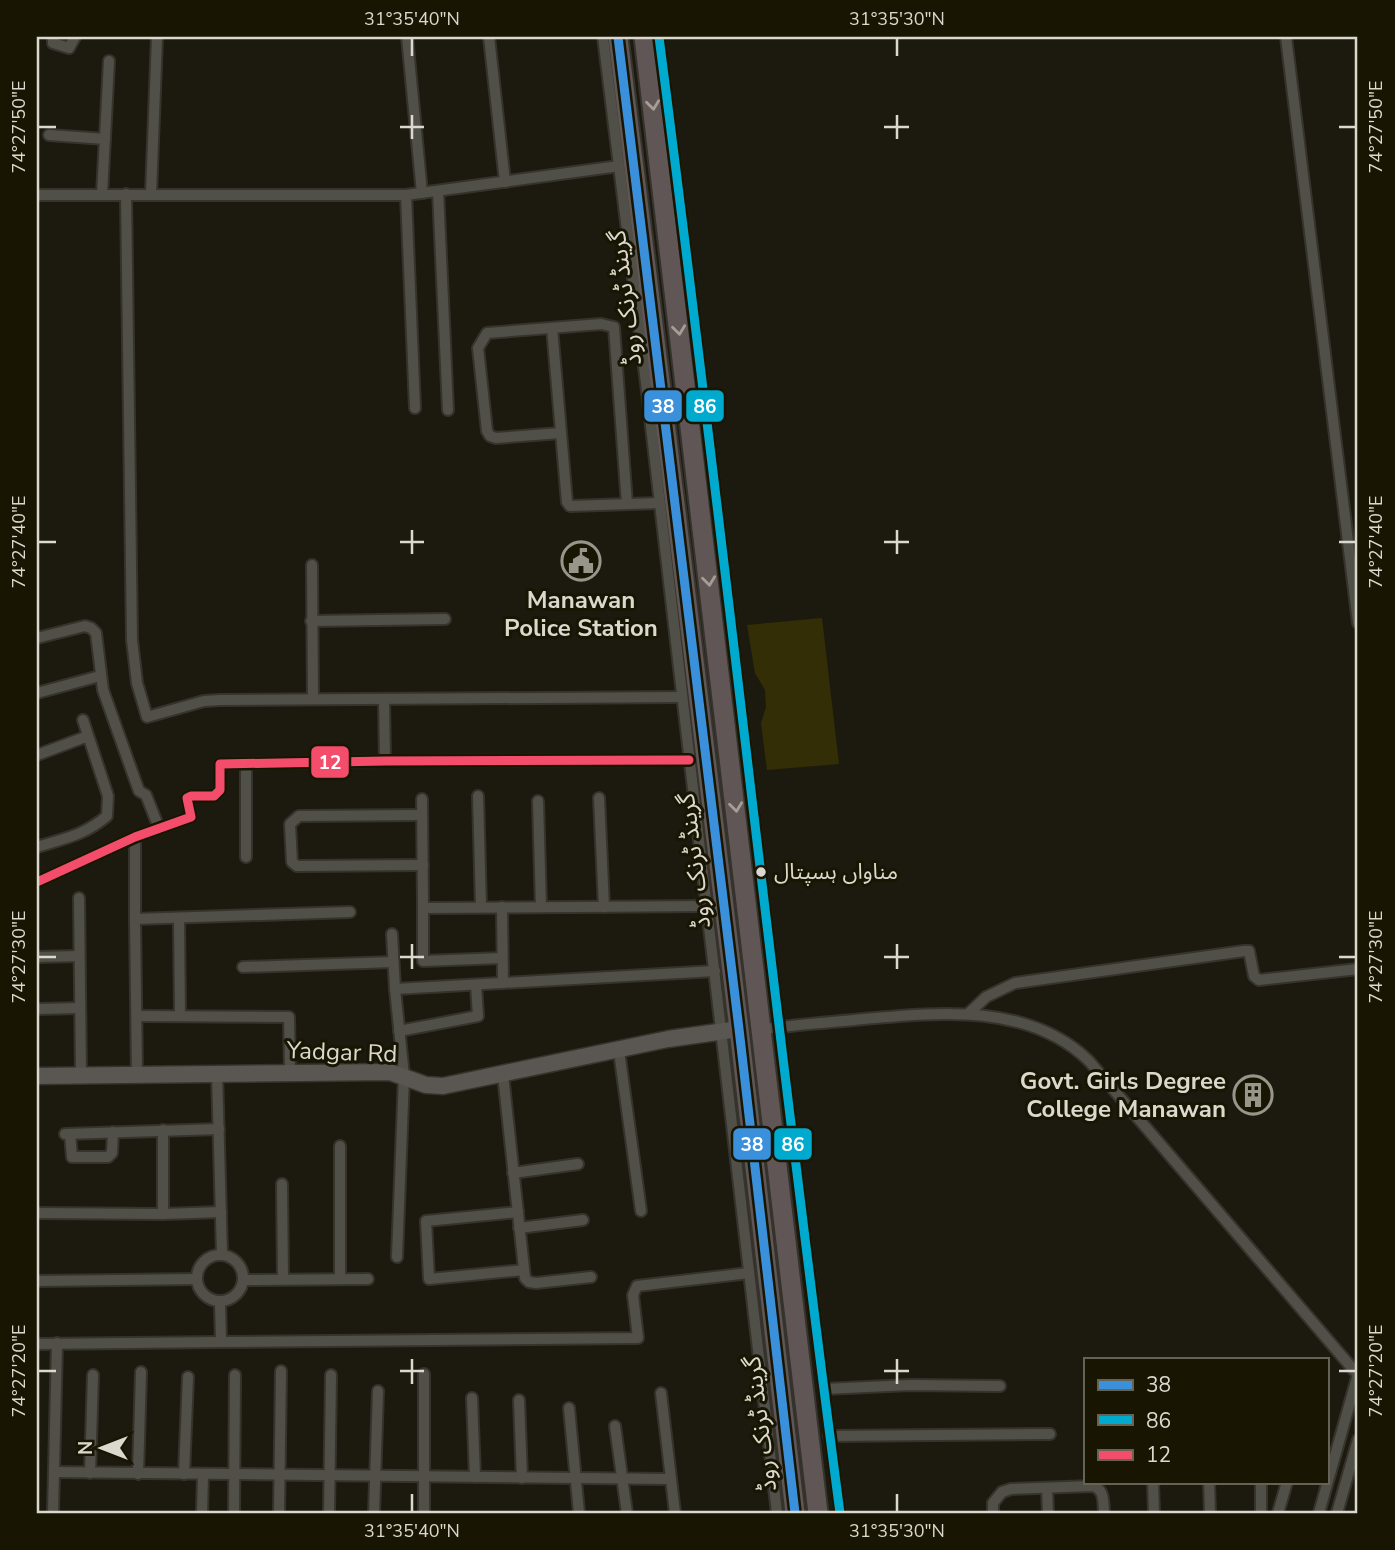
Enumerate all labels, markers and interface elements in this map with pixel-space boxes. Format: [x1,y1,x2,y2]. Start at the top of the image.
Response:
text: 31°35'40"N [364,7,460,31]
text: 31°35'30"N [849,7,945,31]
text: 74°27'50"E [7,81,31,174]
text: 74°27'50"E [1364,81,1388,174]
one-way arrow [645,99,660,110]
street label: گرینڈ ٹرنک روڈ [601,227,649,367]
one-way arrow [672,325,687,336]
line badge: 38 [643,389,683,423]
line badge: 86 [685,389,725,423]
text: 38 [652,394,674,420]
text: 86 [694,394,716,420]
text: 74°27'40"E [7,496,31,589]
text: 74°27'40"E [1364,496,1388,589]
public building icon: Manawan Police Station [560,540,602,582]
one-way arrow [702,575,717,586]
place label: Manawan Police Station [504,584,658,644]
line badge: 12 [310,745,350,779]
text: 12 [319,750,341,776]
street label: گرینڈ ٹرنک روڈ [670,790,718,930]
one-way arrow [728,801,743,812]
place label: مناواں ہسپتال [774,857,898,887]
marker: مناواں ہسپتال [754,865,768,879]
text: 74°27'30"E [7,911,31,1004]
text: 74°27'30"E [1364,911,1388,1004]
street label: Yadgar Rd [285,1034,398,1070]
place label: Govt. Girls Degree College Manawan [1020,1065,1226,1125]
building icon: Govt. Girls Degree College Manawan [1232,1074,1274,1116]
line badge: 38 [732,1127,772,1161]
line badge: 86 [773,1127,813,1161]
text: 38 [741,1132,763,1158]
text: 86 [782,1132,804,1158]
text: 74°27'20"E [7,1325,31,1418]
text: 74°27'20"E [1364,1325,1388,1418]
street label: گرینڈ ٹرنک روڈ [736,1353,784,1493]
legend [1084,1358,1328,1484]
text: 38 [1146,1371,1171,1399]
text: 86 [1146,1407,1171,1435]
north arrow [66,1414,136,1484]
text: N [73,1441,99,1455]
text: 12 [1146,1441,1171,1469]
text: 31°35'40"N [364,1519,460,1543]
text: 31°35'30"N [849,1519,945,1543]

